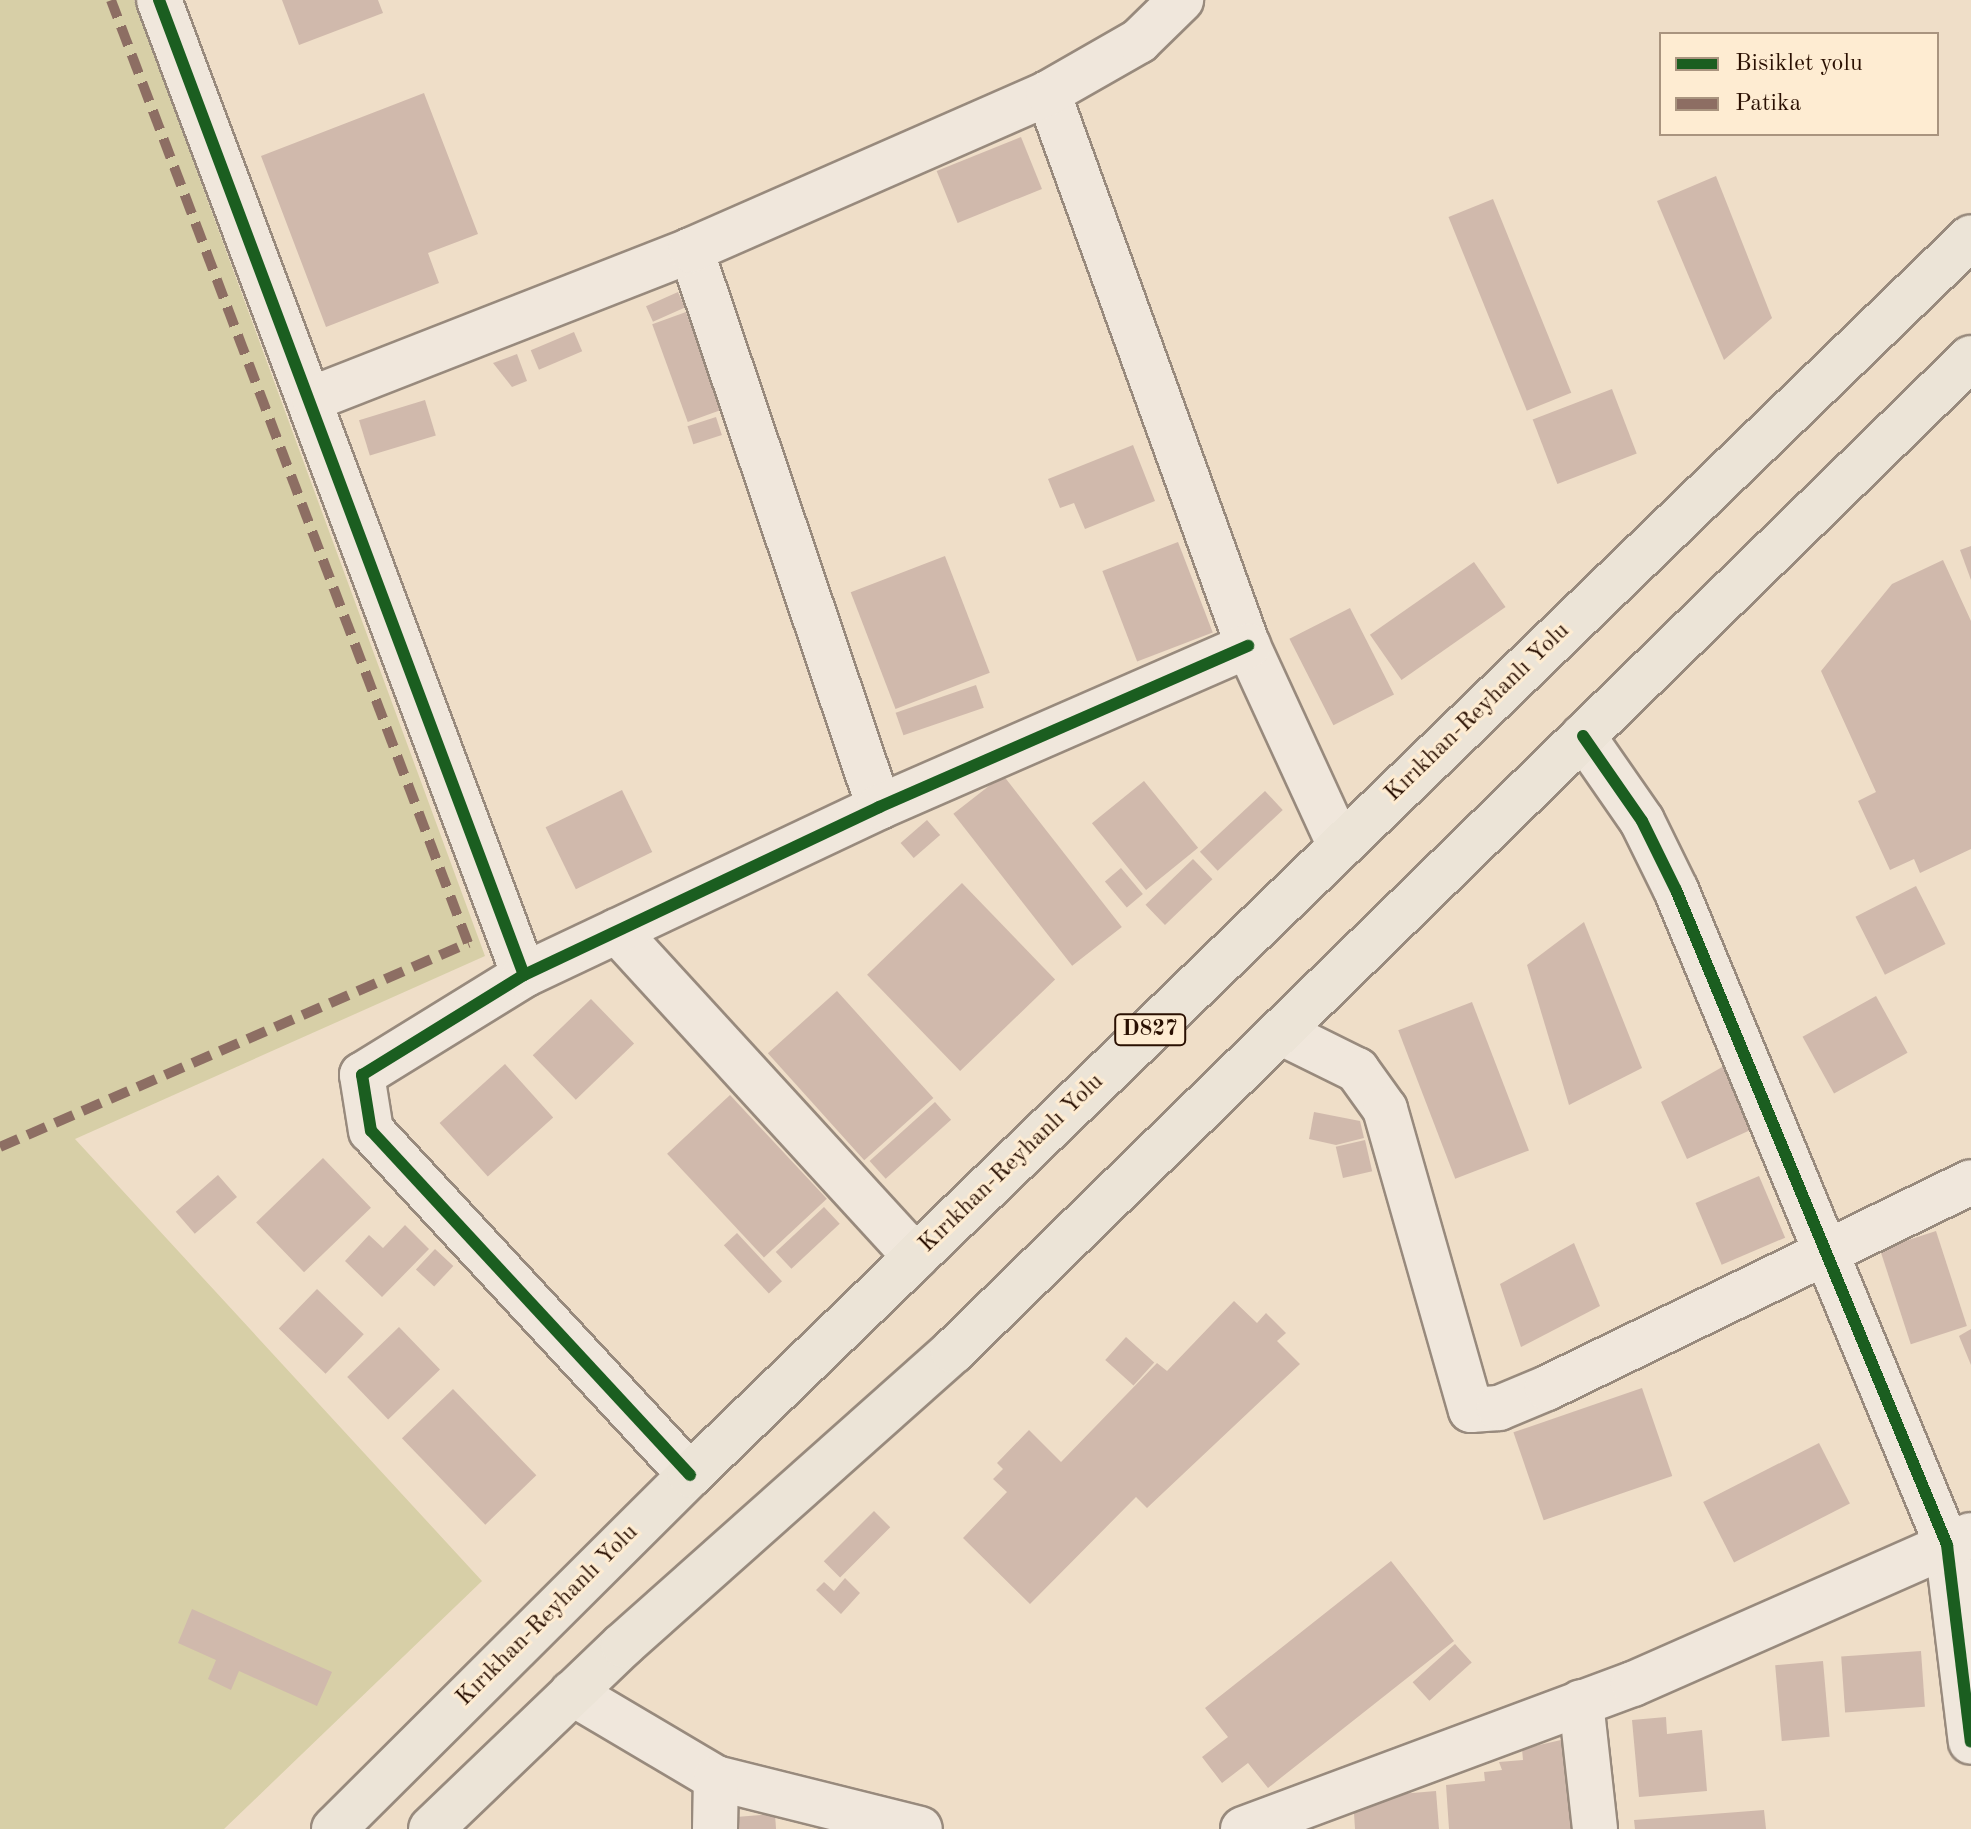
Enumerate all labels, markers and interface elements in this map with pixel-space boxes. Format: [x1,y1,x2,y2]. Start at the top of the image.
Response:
legend [1659,32,1939,136]
text: Bisiklet yolu [1735,52,1863,76]
text: Patika [1735,92,1801,116]
street label: Kırıkhan-Reyhanlı Yolu [1380,617,1576,809]
road number: D827 [1114,1012,1186,1048]
street label: Kırıkhan-Reyhanlı Yolu [914,1068,1110,1260]
street label: Kırıkhan-Reyhanlı Yolu [451,1519,645,1713]

